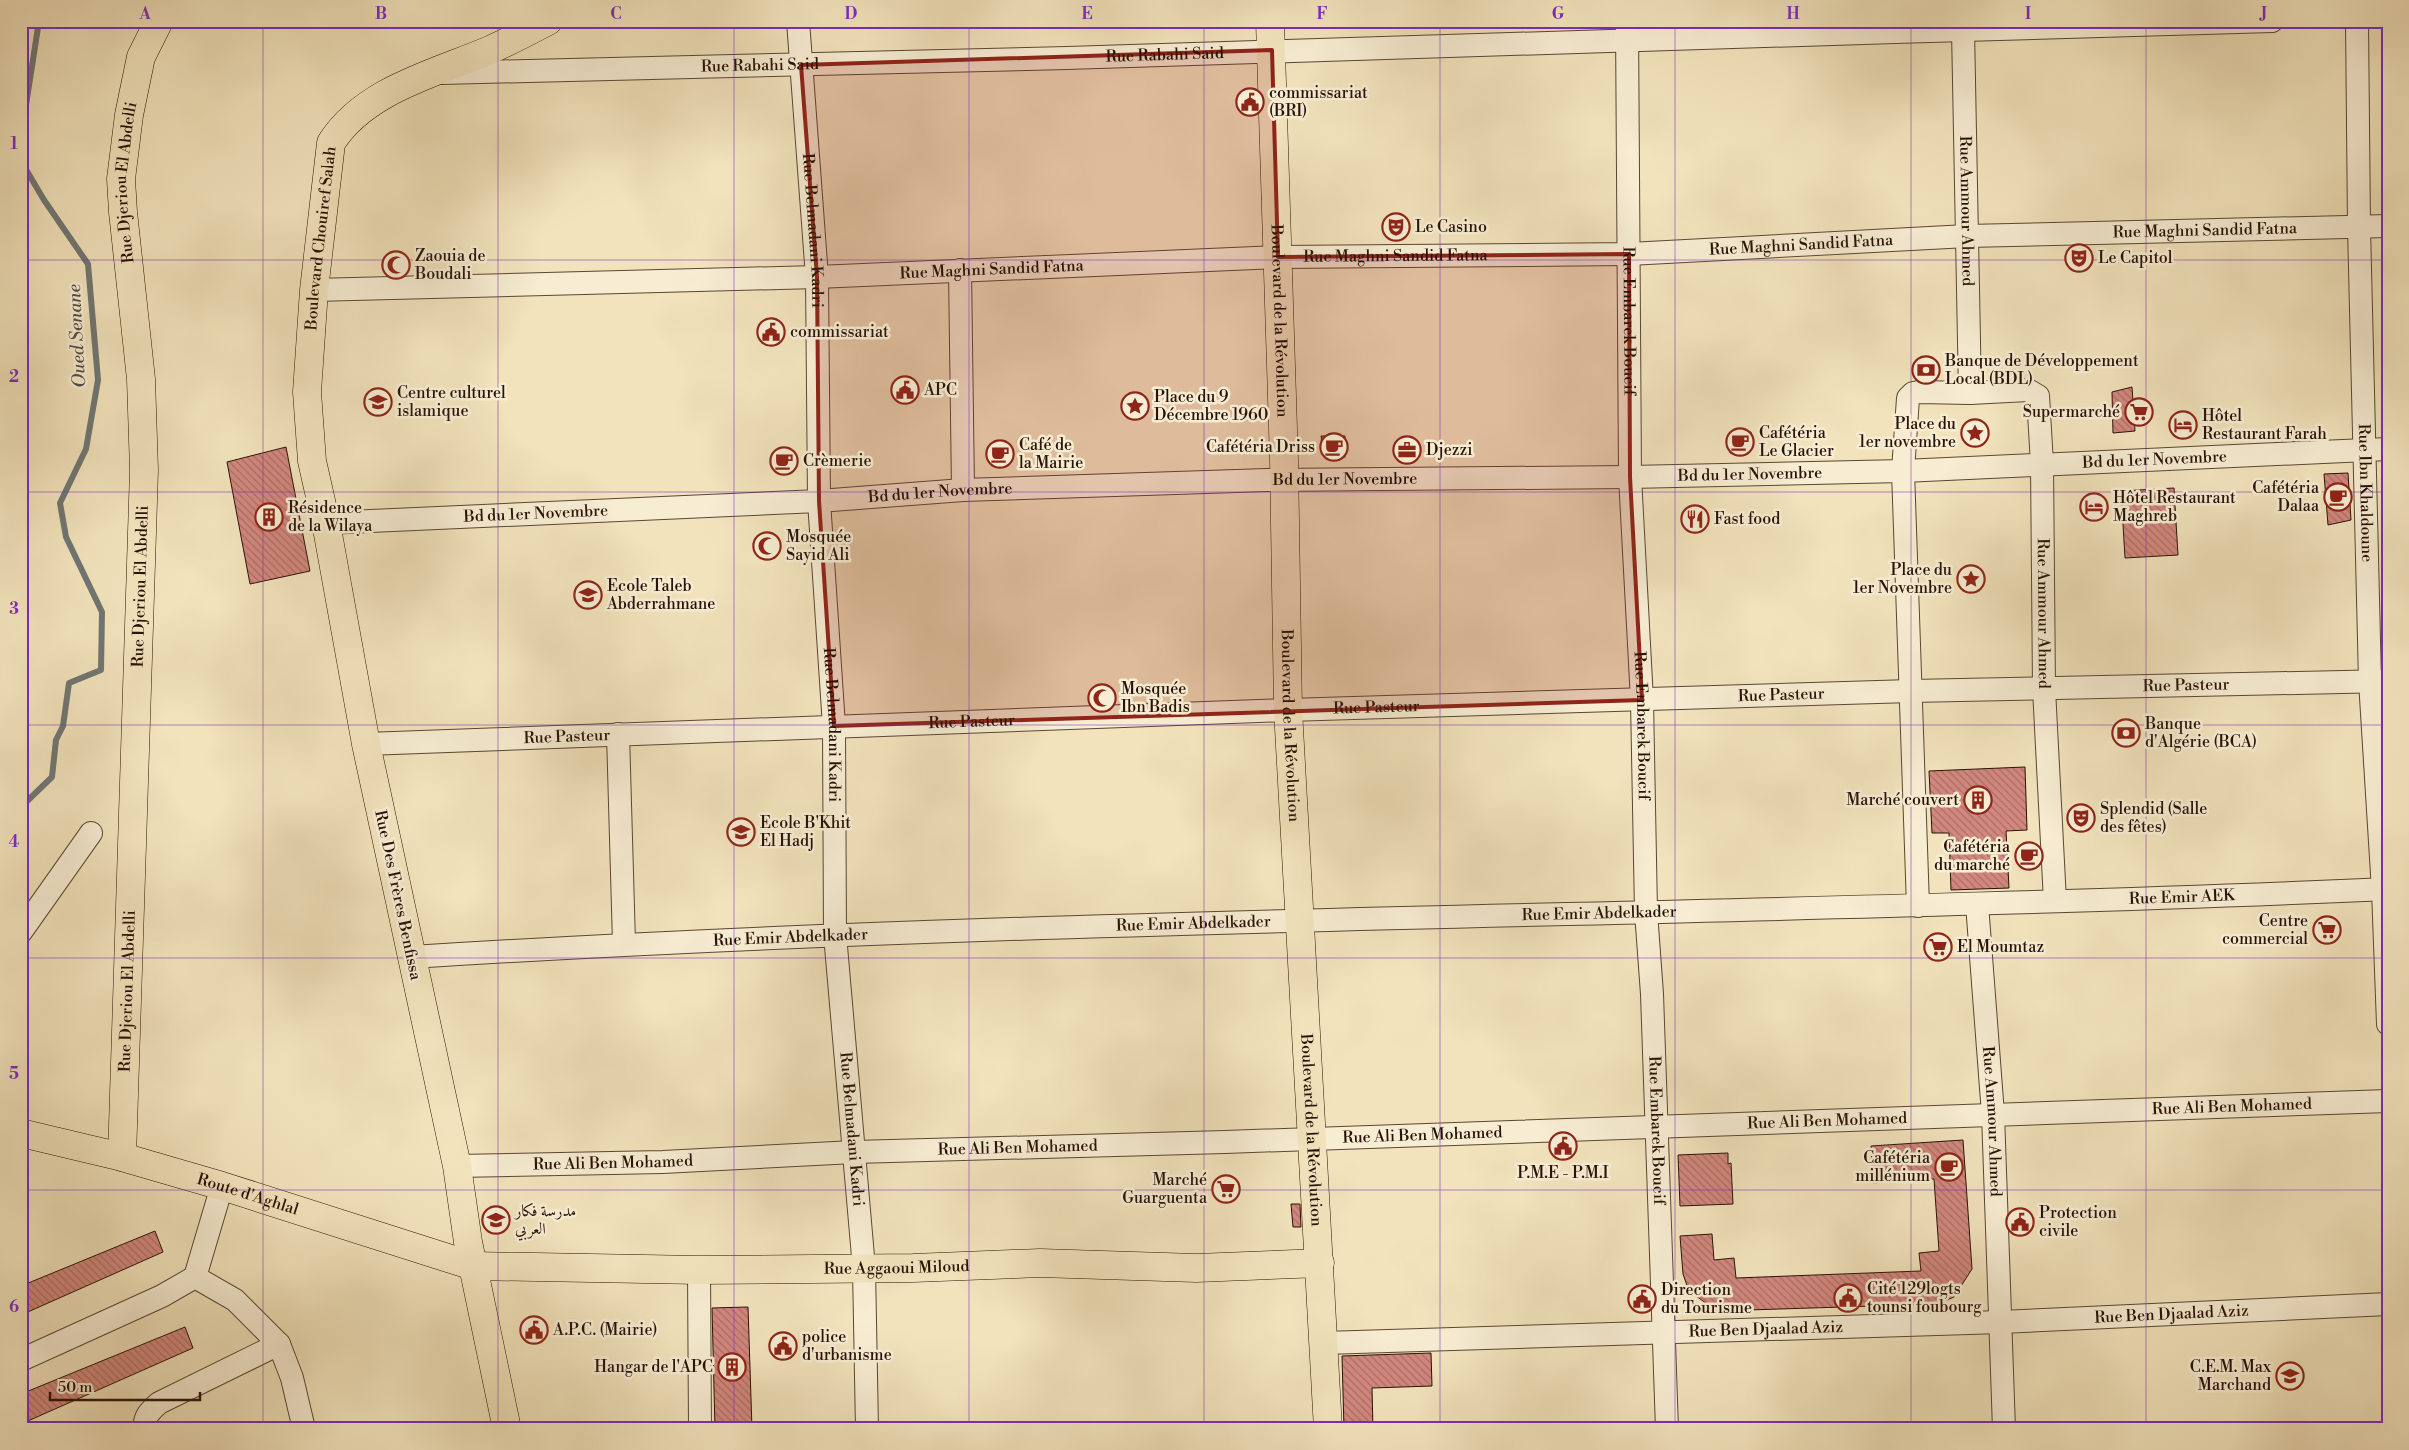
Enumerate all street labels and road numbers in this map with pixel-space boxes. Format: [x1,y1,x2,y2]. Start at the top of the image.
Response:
street label: Rue Rabahi Said [1105,43,1224,67]
street label: Rue Rabahi Said [701,54,819,77]
street label: Rue Djeriou El Abdelli [111,100,141,264]
street label: Rue Ammour Ahmed [1955,135,1978,287]
street label: Boulevard Chouiref Salah [301,145,341,332]
street label: Rue Belmadani Kadri [798,152,827,308]
street label: Rue Maghni Sandid Fatna [2112,218,2298,243]
street label: Boulevard de la Révolution [1266,223,1293,418]
street label: Rue Maghni Sandid Fatna [1709,230,1895,260]
street label: Rue Maghni Sandid Fatna [1303,245,1489,267]
street label: Rue Embarek Boucif [1618,246,1639,397]
street label: Rue Maghni Sandid Fatna [899,255,1085,283]
street label: Rue Ibn Khaldoune [2354,423,2377,562]
street label: Bd du 1er Novembre [2081,446,2227,473]
street label: Bd du 1er Novembre [1676,463,1822,486]
street label: Bd du 1er Novembre [1272,469,1417,490]
street label: Bd du 1er Novembre [866,478,1013,507]
street label: Bd du 1er Novembre [462,500,608,527]
street label: Rue Djeriou El Abdelli [128,505,153,668]
street label: Rue Ammour Ahmed [2033,538,2054,689]
street label: Boulevard de la Révolution [1277,628,1304,823]
street label: Rue Belmadani Kadri [819,647,844,802]
street label: Rue Embarek Boucif [1629,651,1654,802]
street label: Rue Pasteur [2143,674,2230,696]
street label: Rue Pasteur [1738,684,1825,706]
street label: Rue Pasteur [1333,696,1420,719]
street label: Rue Pasteur [928,710,1015,733]
street label: Rue Pasteur [523,725,611,748]
street label: Rue Des Frères Benfissa [370,808,426,983]
street label: Rue Emir AEK [2129,885,2236,909]
street label: Rue Emir Abdelkader [1521,901,1677,925]
street label: Rue Djeriou El Abdelli [115,910,140,1072]
street label: Rue Emir Abdelkader [1115,911,1271,936]
street label: Rue Emir Abdelkader [713,924,868,951]
street label: Boulevard de la Révolution [1296,1032,1327,1227]
street label: Rue Ammour Ahmed [1978,1045,2006,1197]
street label: Rue Belmadani Kadri [835,1051,869,1207]
street label: Rue Embarek Boucif [1644,1056,1669,1206]
street label: Rue Ali Ben Mohamed [2152,1094,2312,1119]
street label: Rue Ali Ben Mohamed [1747,1108,1908,1134]
street label: Rue Ali Ben Mohamed [1342,1122,1503,1148]
street label: Rue Ali Ben Mohamed [937,1135,1098,1160]
street label: Rue Ali Ben Mohamed [533,1150,693,1175]
street label: Route d'Aghlal [195,1169,301,1220]
street label: Rue Aggaoui Miloud [824,1256,970,1279]
street label: Rue Ben Djaalad Aziz [2094,1300,2249,1328]
street label: Rue Ben Djaalad Aziz [1688,1317,1843,1342]

